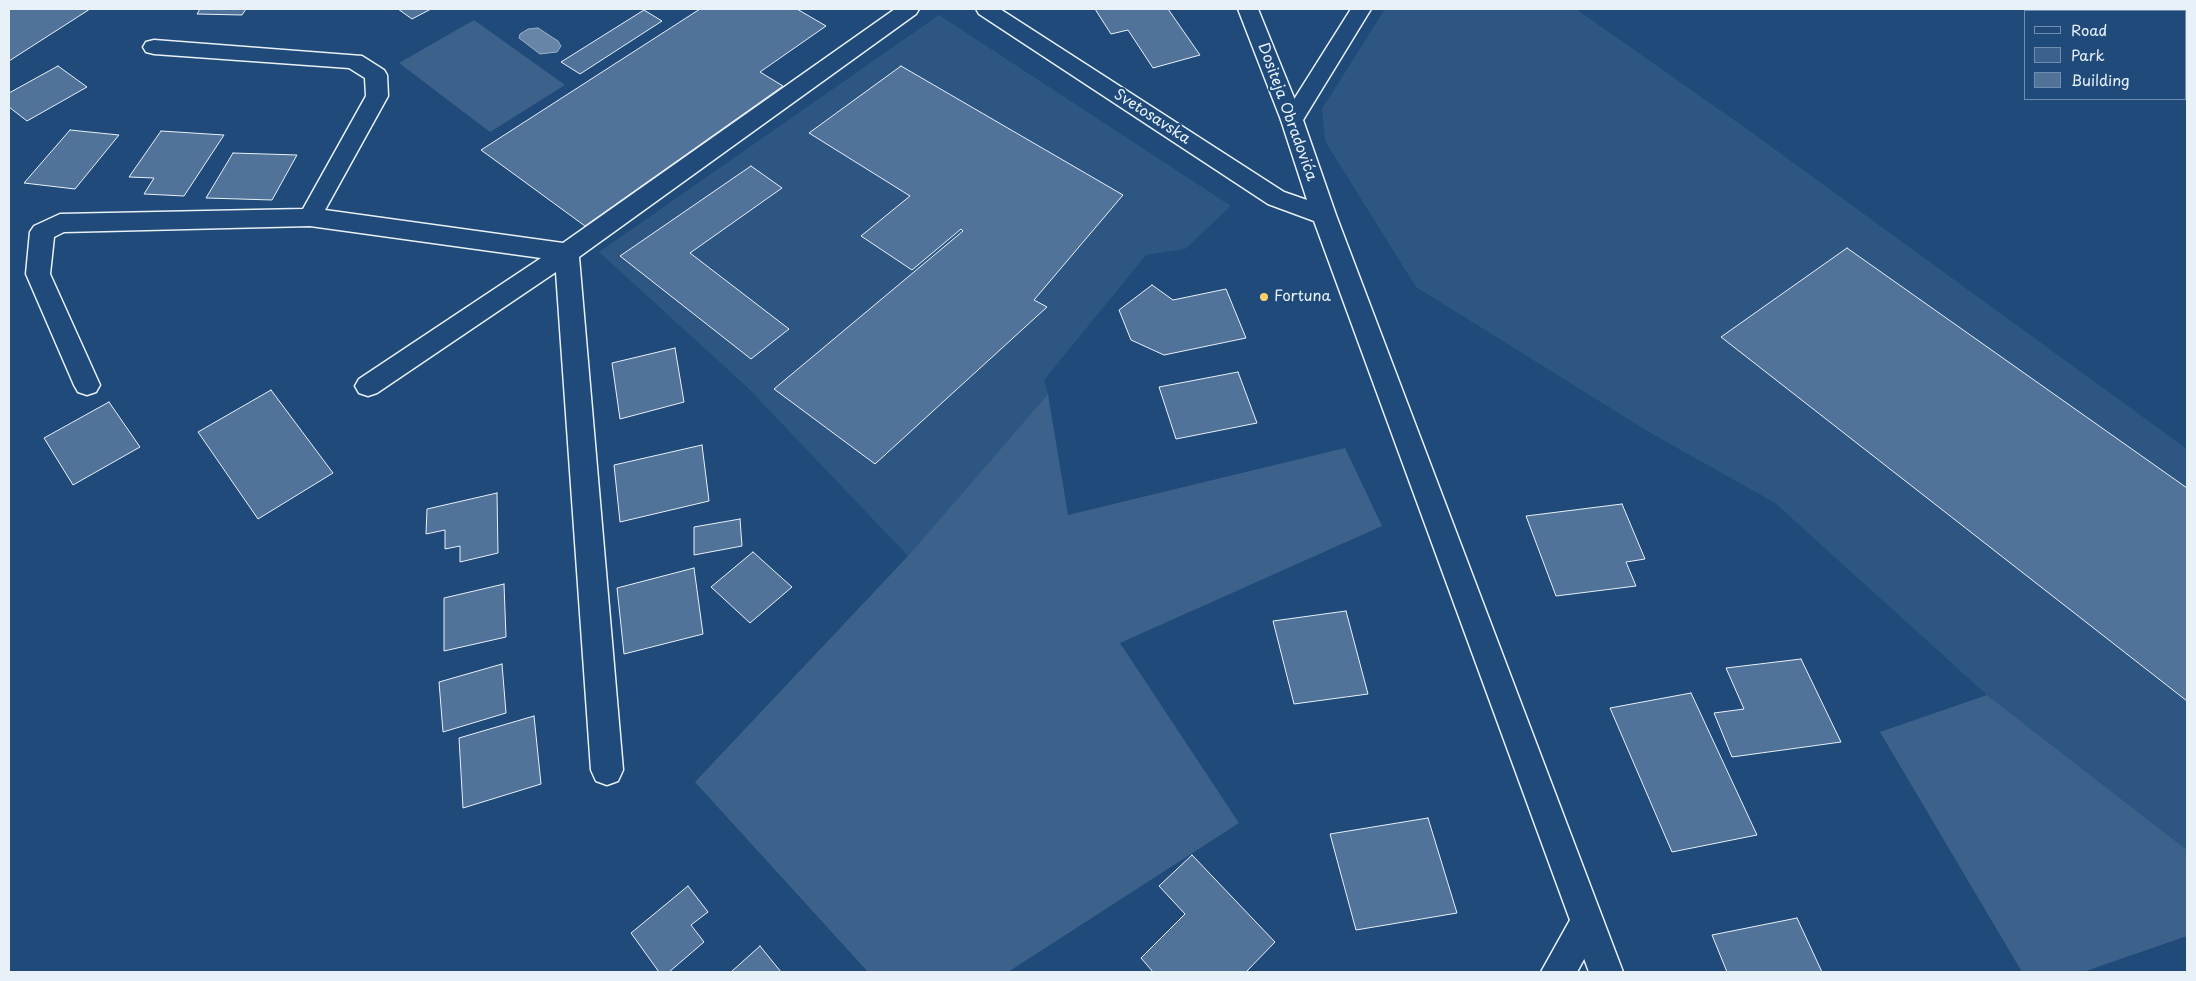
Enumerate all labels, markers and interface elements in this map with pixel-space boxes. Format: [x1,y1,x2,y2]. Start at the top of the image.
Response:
legend [2024,10,2186,100]
text: Road [2071,18,2107,41]
street label: Dositeja Obradovića [1254,41,1320,183]
text: Park [2071,43,2105,66]
text: Building [2071,68,2130,91]
street label: Svetosavska [1110,86,1194,148]
place label: Fortuna [1274,288,1331,306]
marker: Fortuna [1258,291,1270,303]

